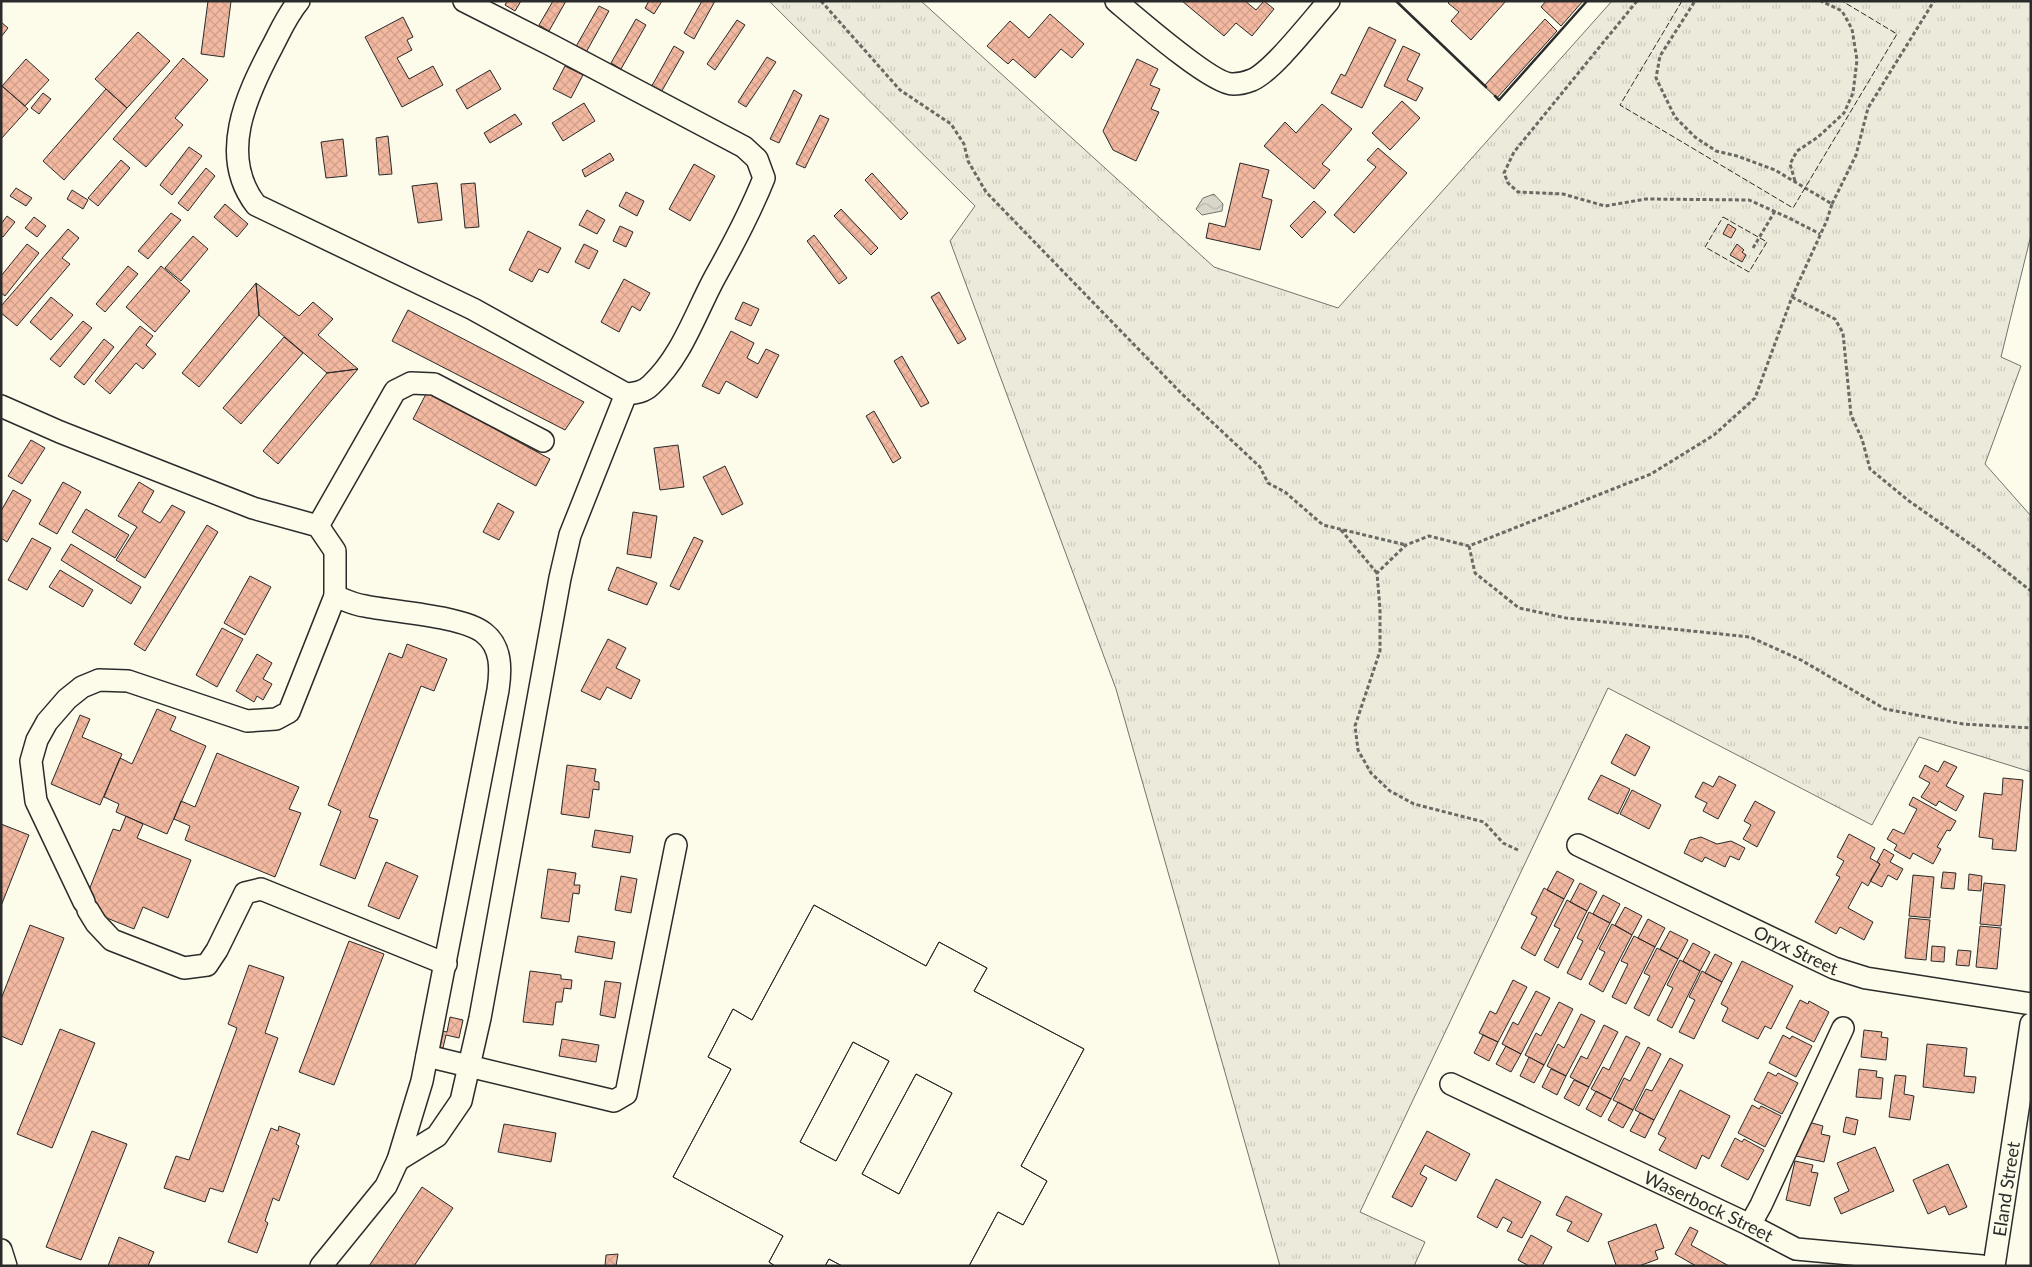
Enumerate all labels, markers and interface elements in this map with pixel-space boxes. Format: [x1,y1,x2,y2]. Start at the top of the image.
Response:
street label: Oryx Street [1750,920,1841,980]
street label: Eland Street [1988,1139,2024,1238]
street label: Waserbock Street [1641,1166,1777,1246]

